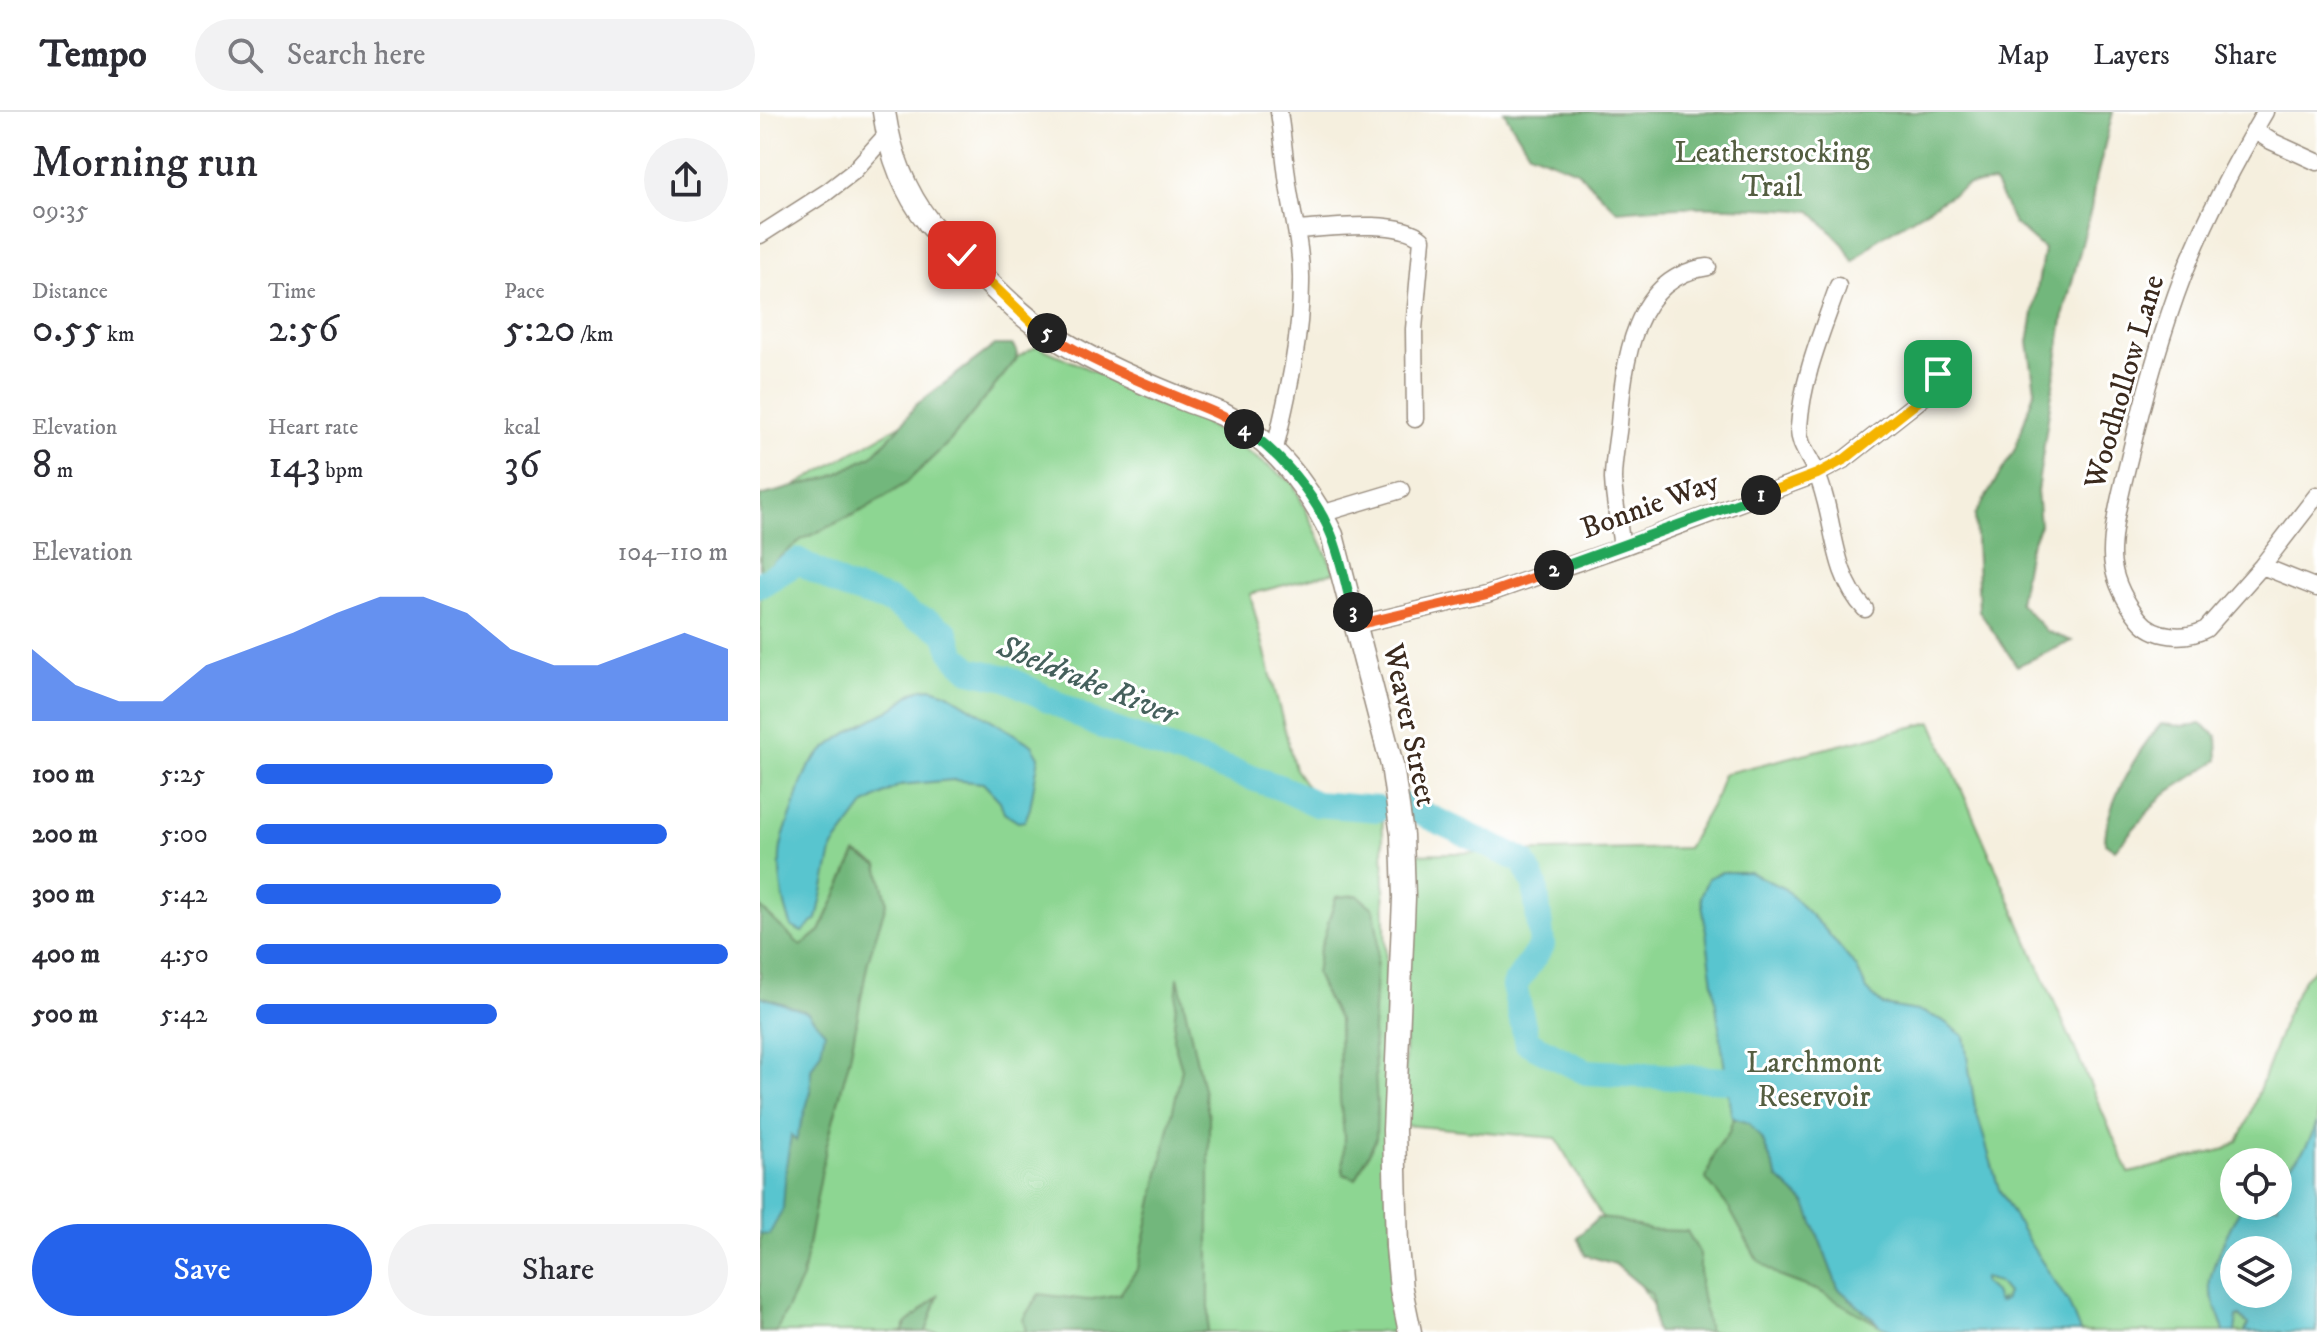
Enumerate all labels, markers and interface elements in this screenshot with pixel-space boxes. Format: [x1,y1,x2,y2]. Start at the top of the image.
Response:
search box [195,19,755,91]
text: Tempo [40,31,147,79]
icon: search [223,33,267,77]
text: Search here [287,37,425,74]
text: Map [1998,38,2049,73]
text: Layers [2093,38,2170,73]
text: Share [2214,38,2277,73]
park label: Leatherstocking Trail [1674,135,1870,206]
text: Morning run [32,136,258,191]
button: share [644,138,728,222]
text: 09:35 [32,194,88,227]
pin [928,221,996,289]
icon: check [940,233,984,277]
street label: Woodhollow Lane [2077,271,2173,494]
text: Distance [32,278,108,305]
text: Time [268,278,316,305]
text: Pace [504,278,545,305]
text: 0.55 [32,305,102,355]
text: 2:56 [268,305,339,355]
text: 5:20 [504,305,575,355]
pin: 5 [1027,313,1067,353]
text: 5 [1042,319,1052,346]
text: km [102,321,134,348]
text: /km [575,321,614,348]
pin [1904,340,1972,408]
icon: arrive [1916,352,1960,396]
pin: 4 [1224,409,1264,449]
text: Elevation [32,414,117,441]
text: Heart rate [268,414,358,441]
text: kcal [504,414,540,441]
text: 4 [1238,415,1250,442]
text: 8 [32,441,52,491]
text: 143 [268,441,321,491]
text: 36 [504,441,540,491]
text: m [52,457,73,484]
text: bpm [321,457,363,484]
street label: Bonnie Way [1576,464,1725,548]
pin: 1 [1741,475,1781,515]
text: 1 [1757,481,1765,508]
text: Elevation [32,536,133,569]
text: 104–110 m [618,536,728,569]
pin: 2 [1534,550,1574,590]
text: 2 [1549,556,1559,583]
pin: 3 [1333,592,1373,632]
text: 3 [1349,598,1357,625]
water label: Sheldrake River [990,626,1185,736]
street label: Weaver Street [1374,639,1444,810]
text: 100 m [32,758,95,791]
text: 5:25 [160,758,205,791]
text: 200 m [32,818,98,851]
text: 5:00 [160,818,208,851]
text: 300 m [32,878,95,911]
text: 5:42 [160,878,207,911]
text: 400 m [32,938,100,971]
text: 4:50 [160,938,209,971]
text: 500 m [32,998,98,1031]
text: 5:42 [160,998,207,1031]
park label: Larchmont Reservoir [1746,1045,1882,1116]
map controls [2220,1148,2292,1308]
button: locate [2220,1148,2292,1220]
button: Save [32,1224,372,1316]
button: Share [388,1224,728,1316]
button: layers [2220,1236,2292,1308]

